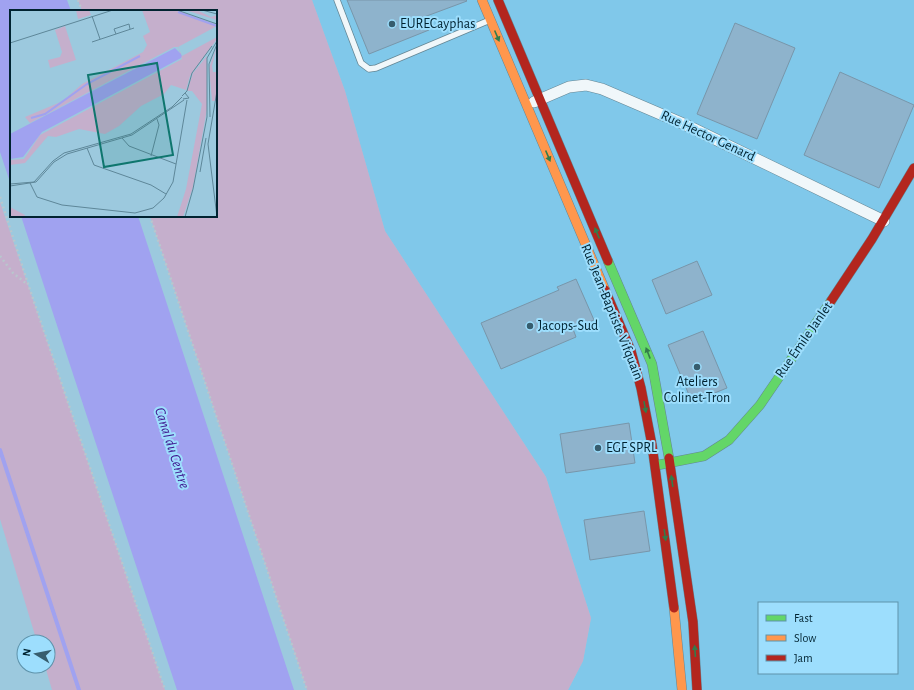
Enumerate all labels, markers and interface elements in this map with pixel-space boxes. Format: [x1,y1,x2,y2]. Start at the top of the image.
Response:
inset map [10,10,217,217]
place label: EURECayphas [400,17,475,31]
marker: EURECayphas [387,19,397,29]
one-way arrow [494,30,500,41]
street label: Rue Hector Genard [659,108,757,164]
one-way arrow [545,150,551,162]
one-way arrow [594,227,600,239]
street label: Rue Jean-Baptiste Vifquain [578,242,646,382]
street label: Rue Émile Janlet [770,297,836,380]
place label: Jacops-Sud [538,319,598,333]
marker: Jacops-Sud [525,321,535,331]
one-way arrow [644,347,650,359]
marker: Ateliers Colinet-Tron [692,362,702,372]
place label: Ateliers Colinet-Tron [664,375,730,405]
one-way arrow [643,401,649,413]
water label: Canal du Centre [152,405,192,491]
place label: EGF SPRL [606,441,657,455]
marker: EGF SPRL [593,443,603,453]
one-way arrow [669,475,675,487]
one-way arrow [662,529,668,541]
legend [758,602,898,674]
text: Fast [794,612,813,624]
text: Slow [794,632,816,644]
north arrow [16,634,56,674]
one-way arrow [692,645,699,657]
text: N [21,648,33,657]
text: Jam [794,652,813,664]

